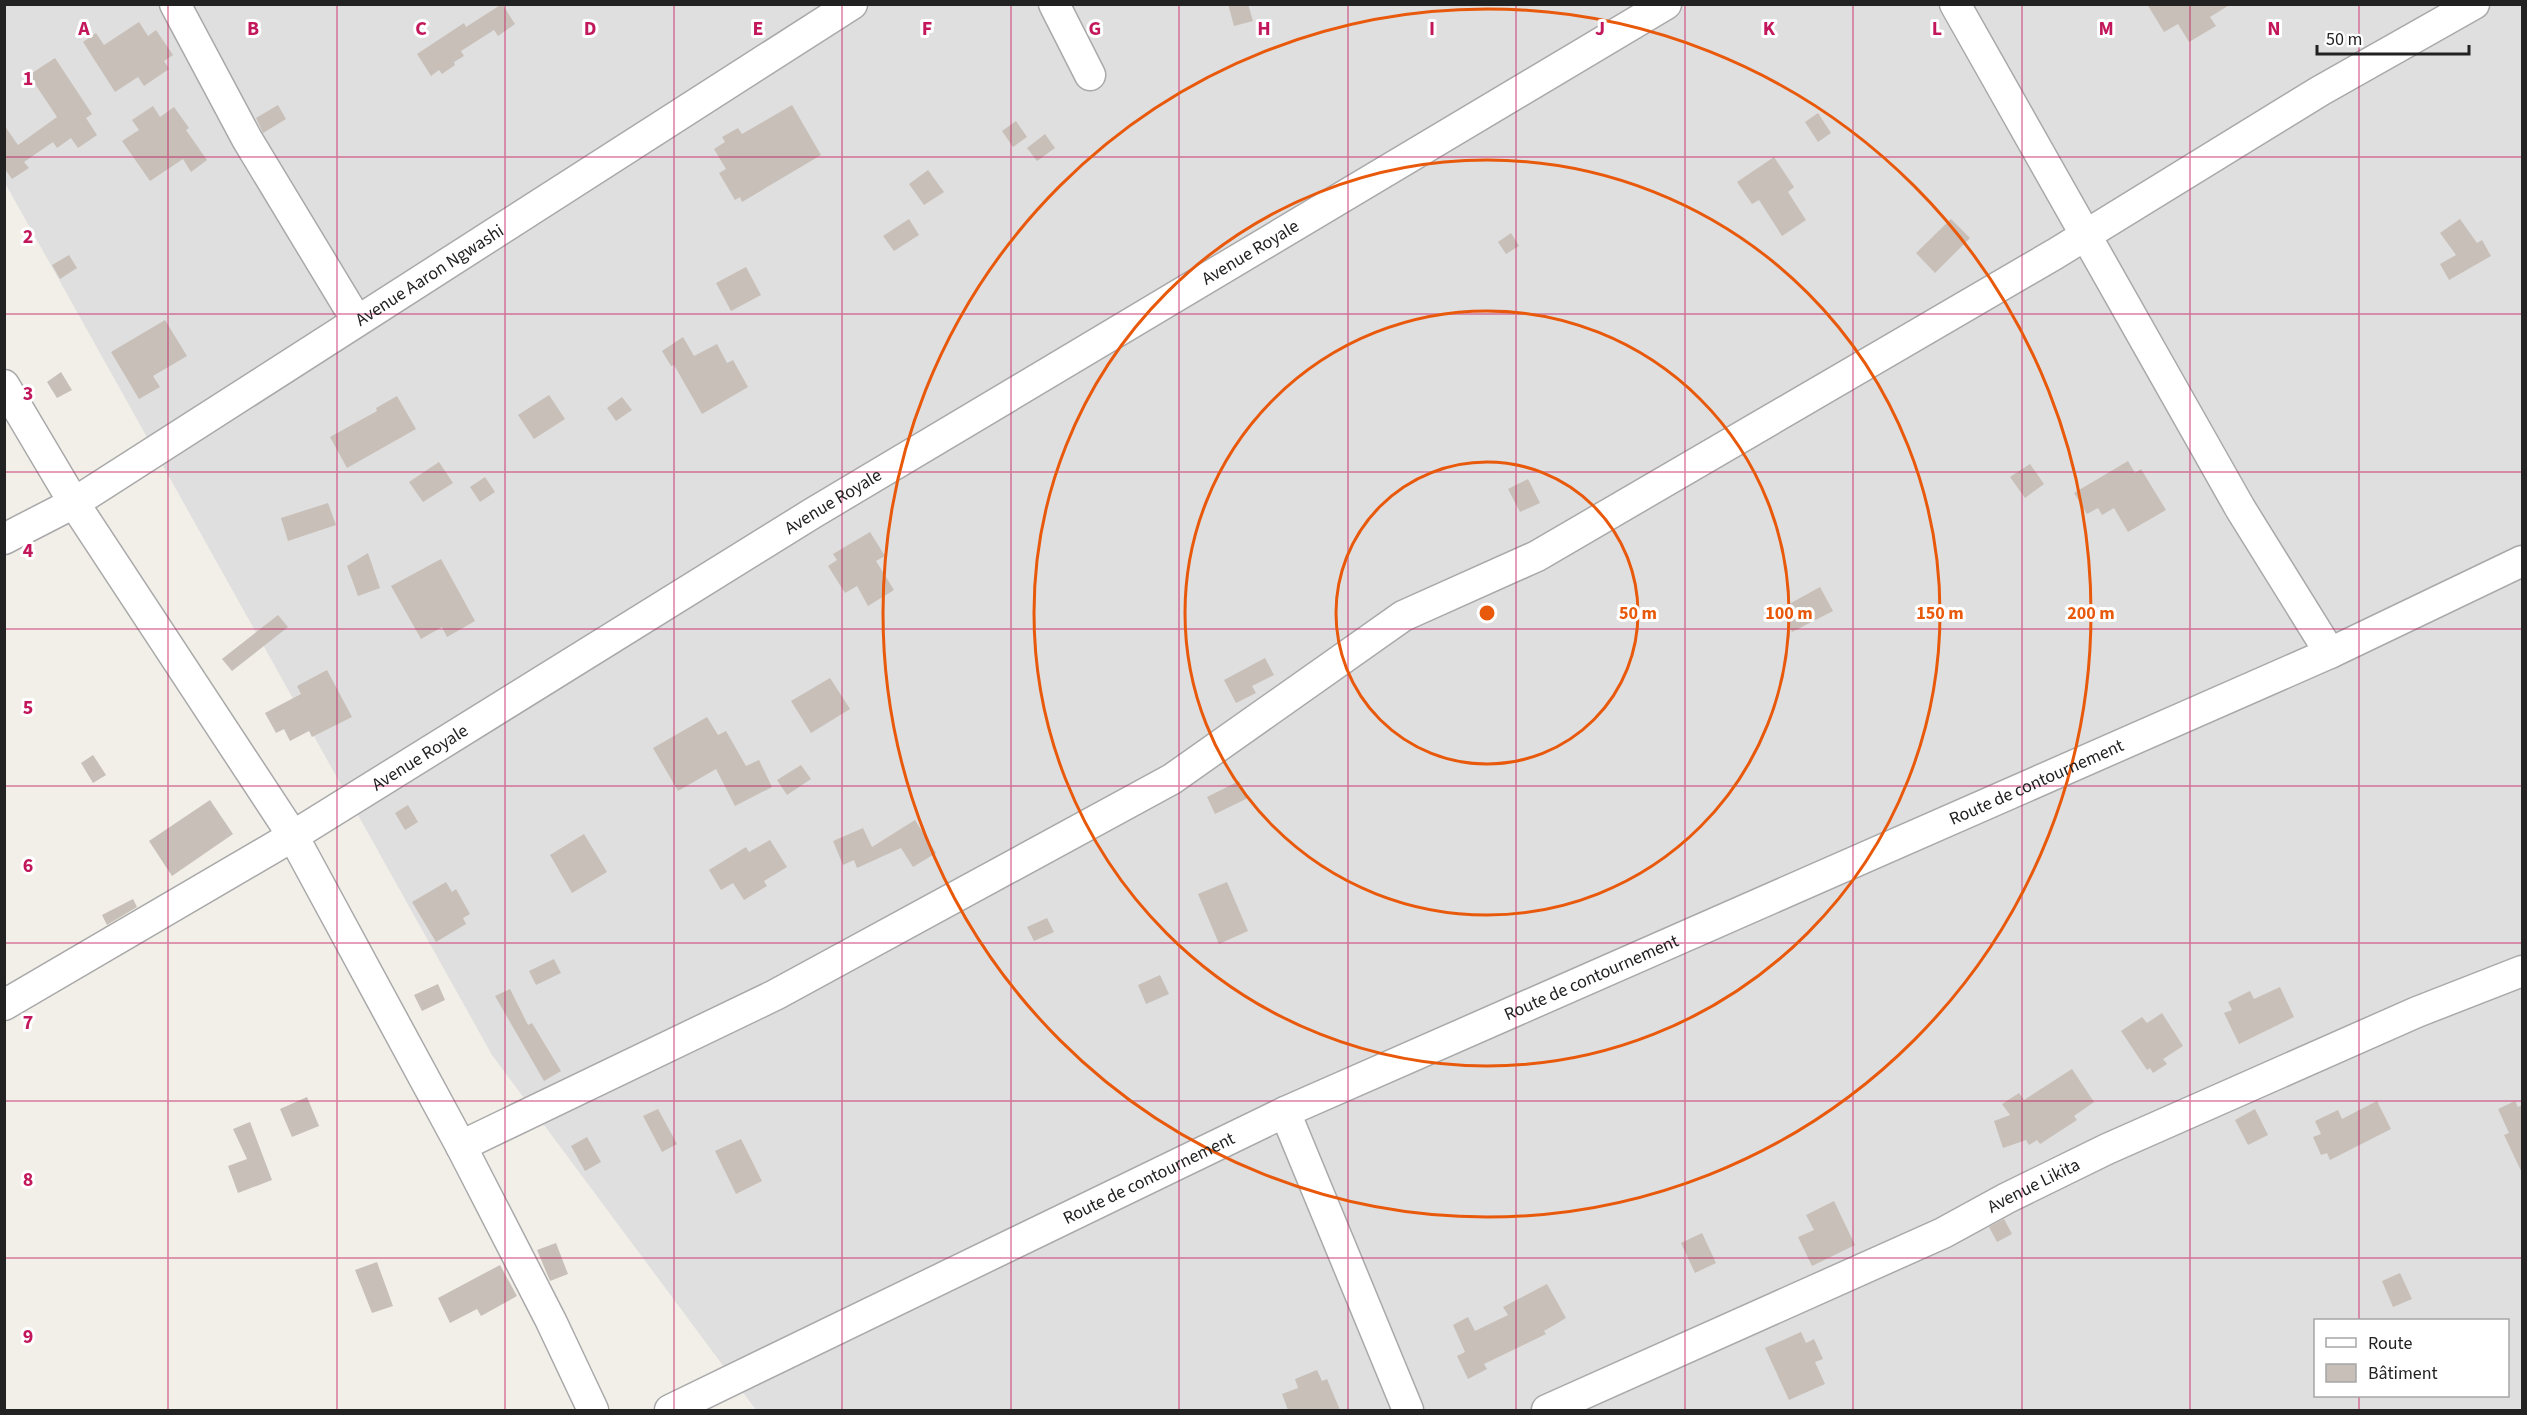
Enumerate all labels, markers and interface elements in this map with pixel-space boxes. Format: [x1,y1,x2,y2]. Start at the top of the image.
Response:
text: A [77,15,90,43]
text: B [247,15,259,43]
text: C [415,15,427,43]
text: D [584,15,596,43]
text: E [753,15,763,43]
text: F [922,15,932,43]
text: G [1089,15,1101,43]
text: H [1257,15,1271,43]
text: I [1429,15,1435,43]
text: J [1595,15,1605,43]
text: K [1763,15,1776,43]
text: L [1932,15,1942,43]
text: M [2098,15,2114,43]
text: N [2267,15,2281,43]
scale bar [2317,18,2468,56]
text: 50 m [2326,27,2362,52]
text: 1 [23,65,33,93]
street label: Avenue Royale [1197,213,1304,291]
street label: Avenue Aaron Ngwashi [350,218,509,332]
text: 2 [23,223,33,251]
text: 3 [23,380,33,408]
street label: Avenue Royale [779,462,886,540]
text: 4 [23,537,34,565]
text: 50 m [1619,601,1657,626]
text: 100 m [1765,601,1813,626]
text: 150 m [1916,601,1964,626]
text: 200 m [2067,601,2115,626]
centre of rings [1477,603,1497,623]
text: 5 [23,694,33,722]
street label: Avenue Royale [367,718,473,797]
street label: Route de contournement [1945,733,2128,831]
text: 6 [23,852,33,880]
street label: Route de contournement [1500,928,1683,1027]
text: 7 [23,1009,33,1037]
street label: Route de contournement [1059,1126,1239,1230]
street label: Avenue Likita [1983,1152,2084,1219]
text: 8 [23,1166,33,1194]
legend [2314,1319,2509,1397]
text: 9 [23,1323,33,1351]
text: Route [2368,1331,2412,1356]
text: Bâtiment [2368,1361,2438,1386]

